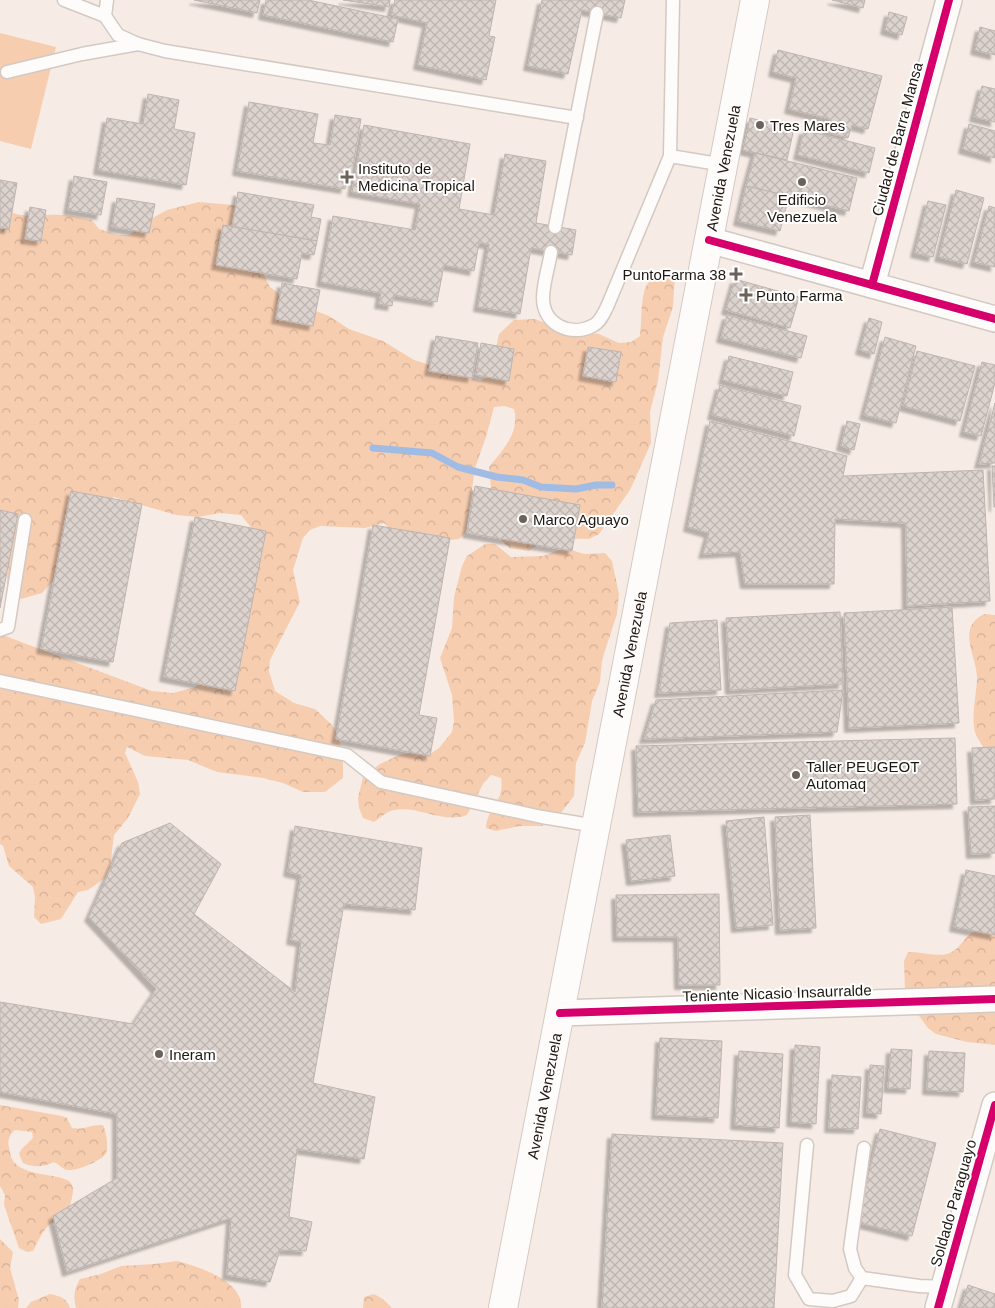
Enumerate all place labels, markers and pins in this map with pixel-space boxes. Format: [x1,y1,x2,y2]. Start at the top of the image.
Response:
place label: Tres Mares [770,117,845,134]
marker: Tres Mares [754,119,766,131]
place label: Instituto de Medicina Tropical [358,160,475,194]
marker: Instituto de Medicina Tropical [340,170,354,184]
marker: Edificio Venezuela [796,176,808,188]
place label: Edificio Venezuela [767,191,838,225]
place label: PuntoFarma 38 [623,266,726,283]
marker: PuntoFarma 38 [730,268,742,280]
place label: Punto Farma [756,287,843,304]
marker: Punto Farma [740,289,752,301]
place label: Marco Aguayo [533,511,629,528]
marker: Marco Aguayo [517,513,529,525]
place label: Taller PEUGEOT Automaq [806,758,919,792]
marker: Taller PEUGEOT Automaq [790,769,802,781]
place label: Ineram [169,1046,216,1063]
marker: Ineram [153,1048,165,1060]

